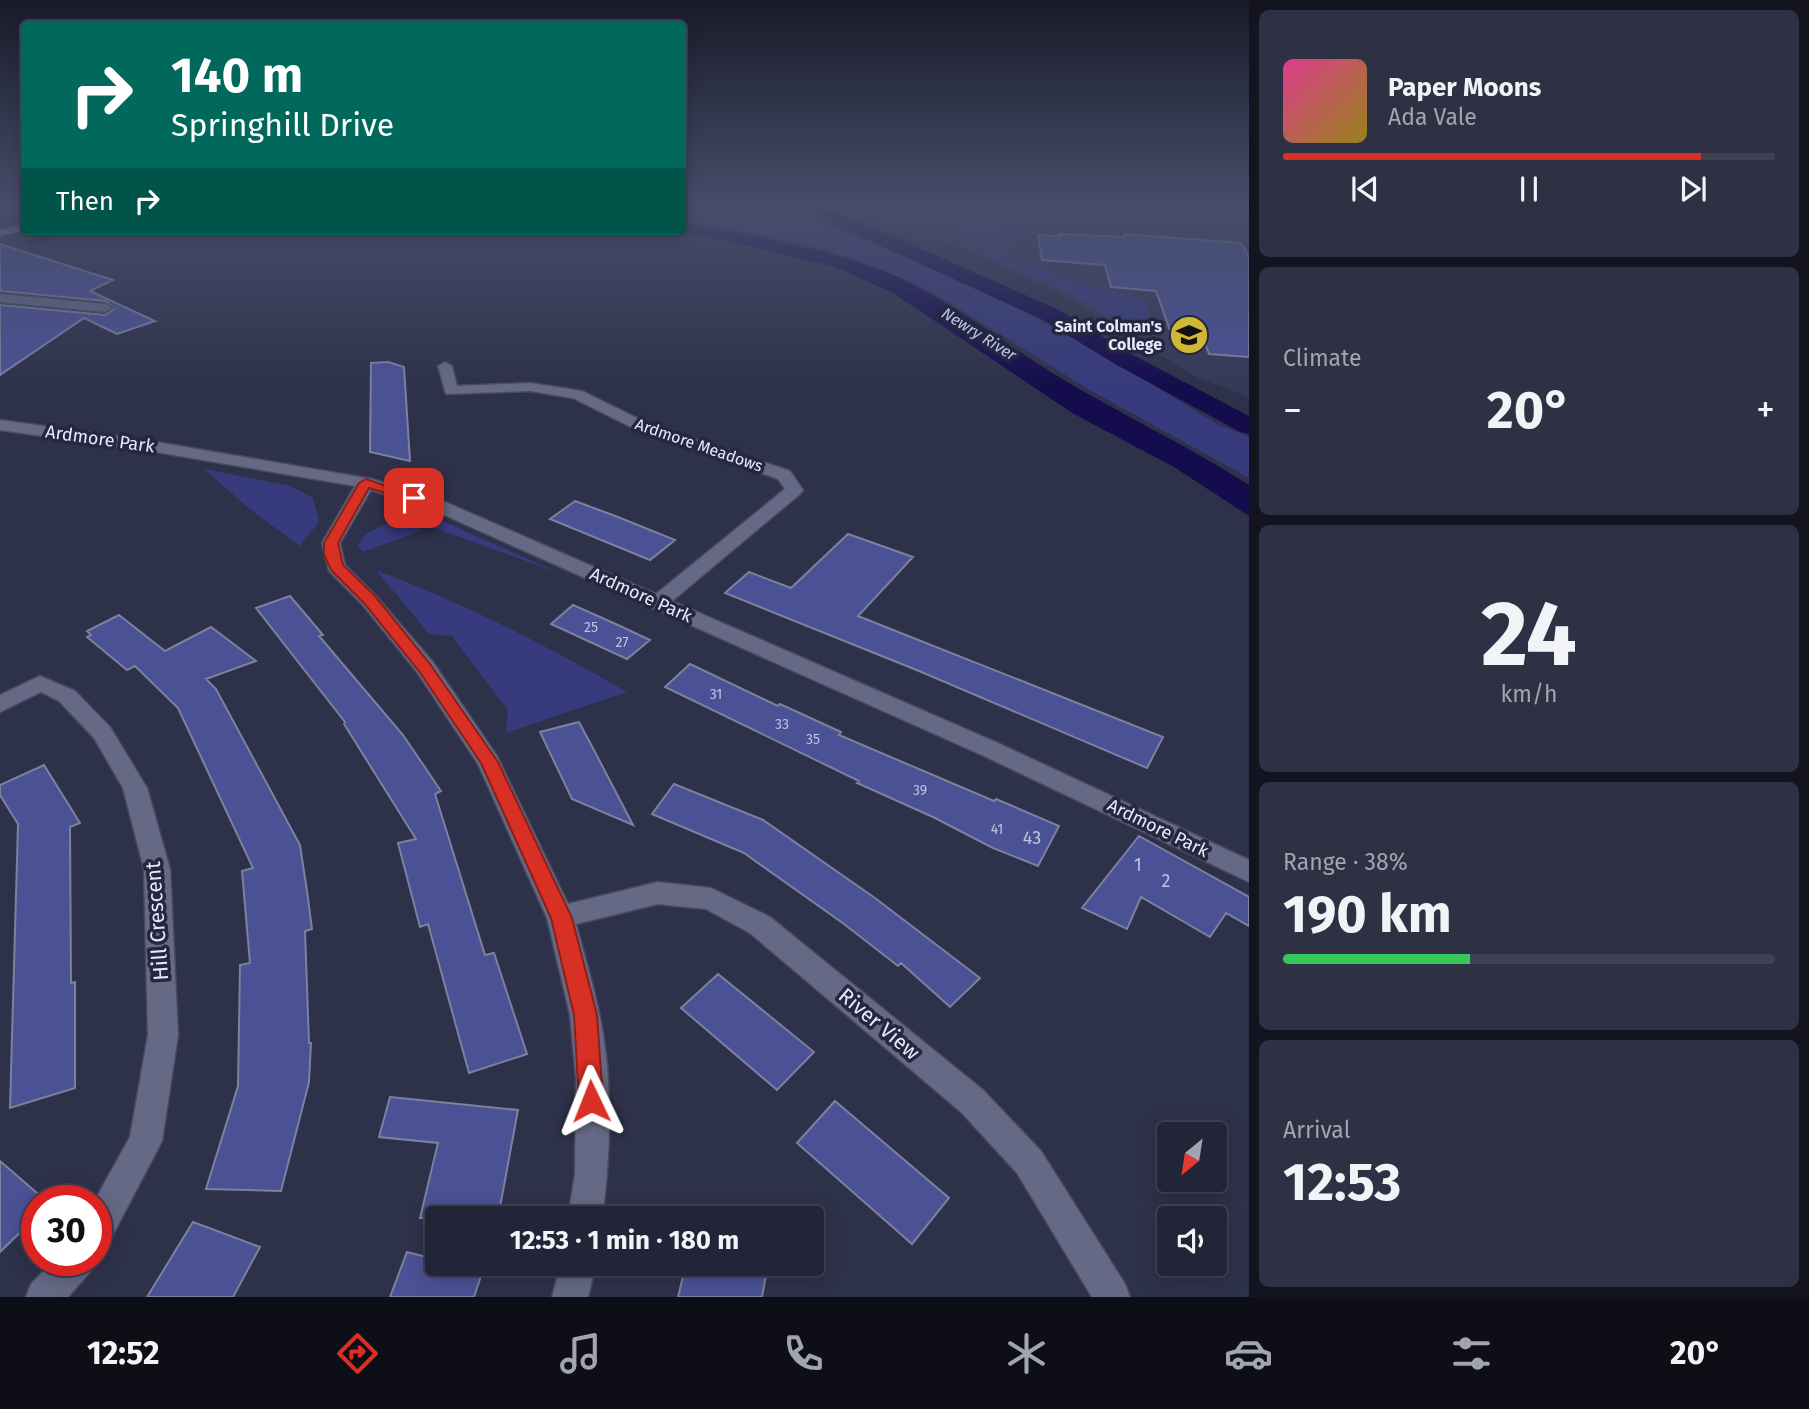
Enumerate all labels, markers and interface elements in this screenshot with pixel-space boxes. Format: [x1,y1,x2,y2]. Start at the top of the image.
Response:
text: 140 m [171,46,303,105]
icon: right [56,49,147,140]
text: Paper Moons [1388,72,1541,103]
text: Ada Vale [1388,103,1477,131]
text: Springhill Drive [171,106,394,144]
icon: previous [1346,170,1384,208]
icon: pause [1510,170,1548,208]
icon: next [1674,170,1712,208]
icon: right [128,182,166,220]
text: Then [56,186,114,217]
water label: Newry River [938,304,1021,365]
school or university icon: Saint Colman's College [1168,314,1210,356]
place label: Saint Colman's College [1055,317,1162,354]
text: Climate [1283,344,1362,372]
text: 20° [1487,379,1571,442]
text: − [1283,387,1302,433]
text: + [1756,387,1775,433]
street label: Ardmore Meadows [633,414,765,476]
street label: Ardmore Park [44,420,157,458]
pin [384,468,444,528]
icon: arrive [395,479,433,517]
street label: Ardmore Park [586,563,696,628]
text: 24 [1481,580,1577,689]
house number: 25 [584,619,598,636]
house number: 27 [615,634,629,651]
text: km/h [1501,680,1557,708]
house number: 31 [710,686,722,703]
house number: 33 [775,716,789,733]
house number: 35 [806,731,820,748]
house number: 39 [913,782,927,799]
street label: Ardmore Park [1104,794,1213,862]
house number: 41 [991,821,1003,838]
house number: 43 [1023,827,1041,849]
text: Range · 38% [1283,848,1408,876]
house number: 1 [1134,854,1142,876]
street label: Hill Crescent [140,860,174,981]
house number: 2 [1162,870,1171,892]
text: 190 km [1283,883,1452,946]
street label: River View [833,983,925,1065]
position arrow [554,1064,628,1138]
text: Arrival [1283,1116,1350,1144]
north arrow [1157,1122,1227,1192]
map controls [1157,1122,1227,1276]
text: 12:53 [1283,1151,1401,1214]
speed limit sign: 30 [21,1185,112,1276]
button: sound [1157,1206,1227,1276]
text: 12:53 · 1 min · 180 m [510,1225,739,1256]
icon: directions [333,1329,382,1378]
icon: music [556,1329,605,1378]
icon: phone [779,1329,828,1378]
icon: climate [1002,1329,1051,1378]
icon: car [1224,1329,1273,1378]
icon: filters [1447,1329,1496,1378]
text: 12:52 [87,1334,159,1372]
text: 20° [1670,1334,1722,1372]

